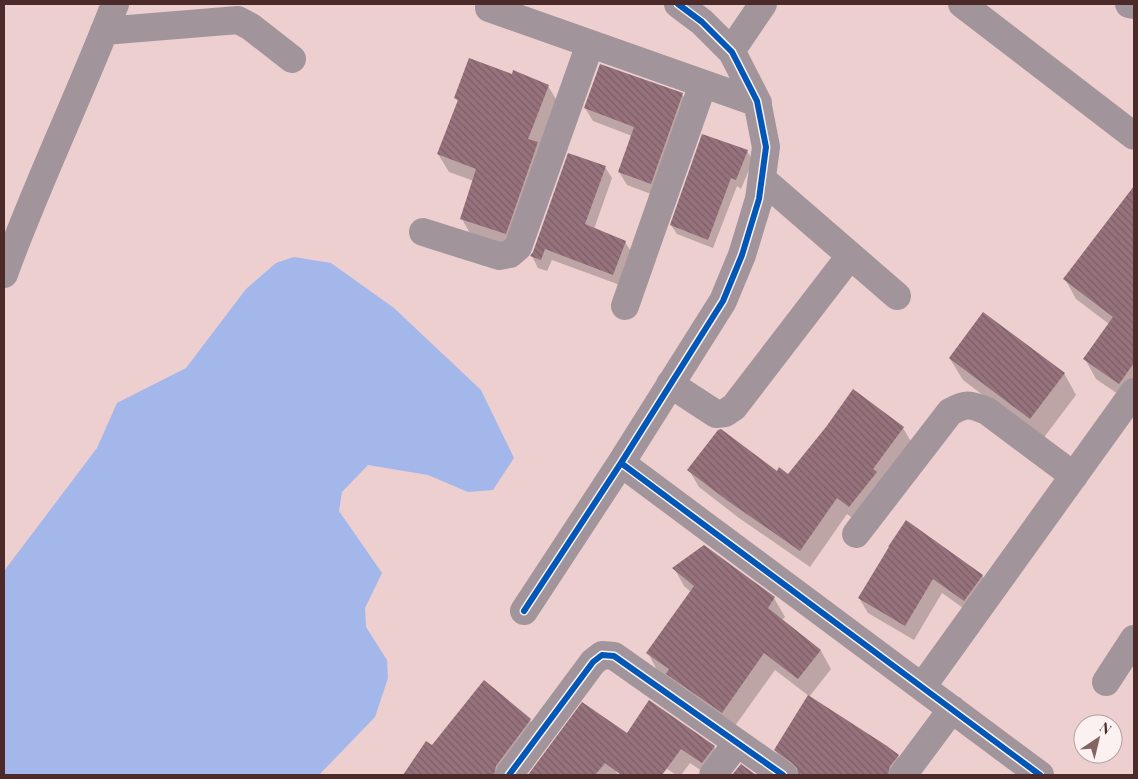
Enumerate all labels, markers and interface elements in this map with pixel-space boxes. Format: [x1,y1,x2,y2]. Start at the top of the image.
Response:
north arrow [1073,714,1123,764]
text: N [1096,717,1115,739]

